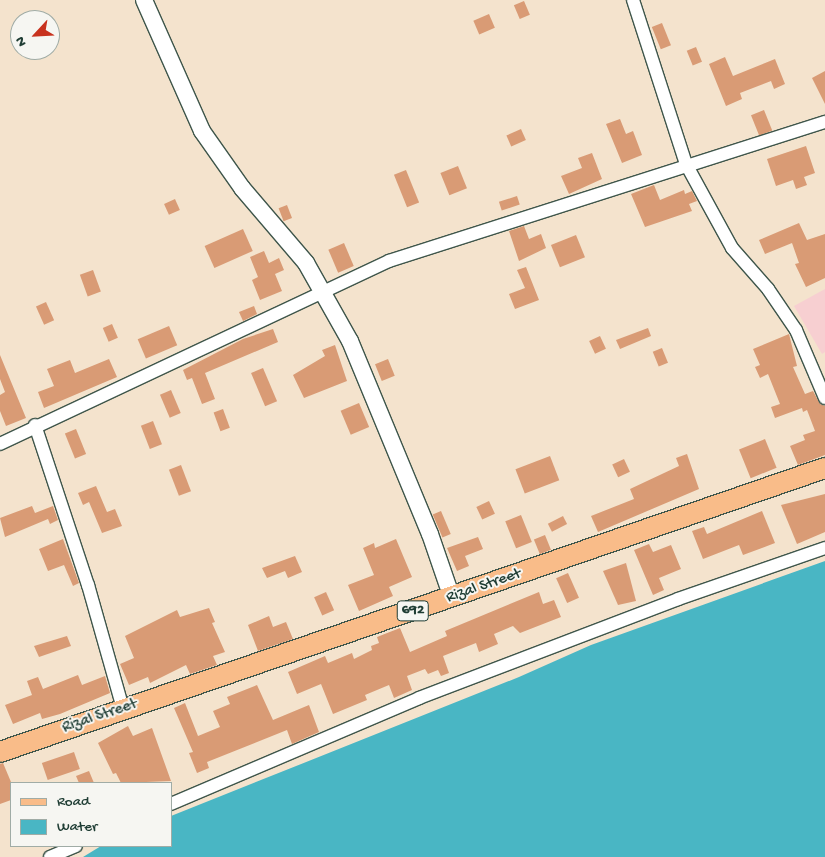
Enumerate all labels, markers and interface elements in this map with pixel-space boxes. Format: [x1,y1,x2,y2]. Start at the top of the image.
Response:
north arrow [10,10,60,60]
text: N [12,33,31,49]
street label: Rizal Street [444,565,524,609]
road number: 692 [397,598,429,624]
street label: Rizal Street [60,695,140,739]
legend [10,782,172,847]
text: Road [57,793,90,811]
text: Water [57,818,97,836]

